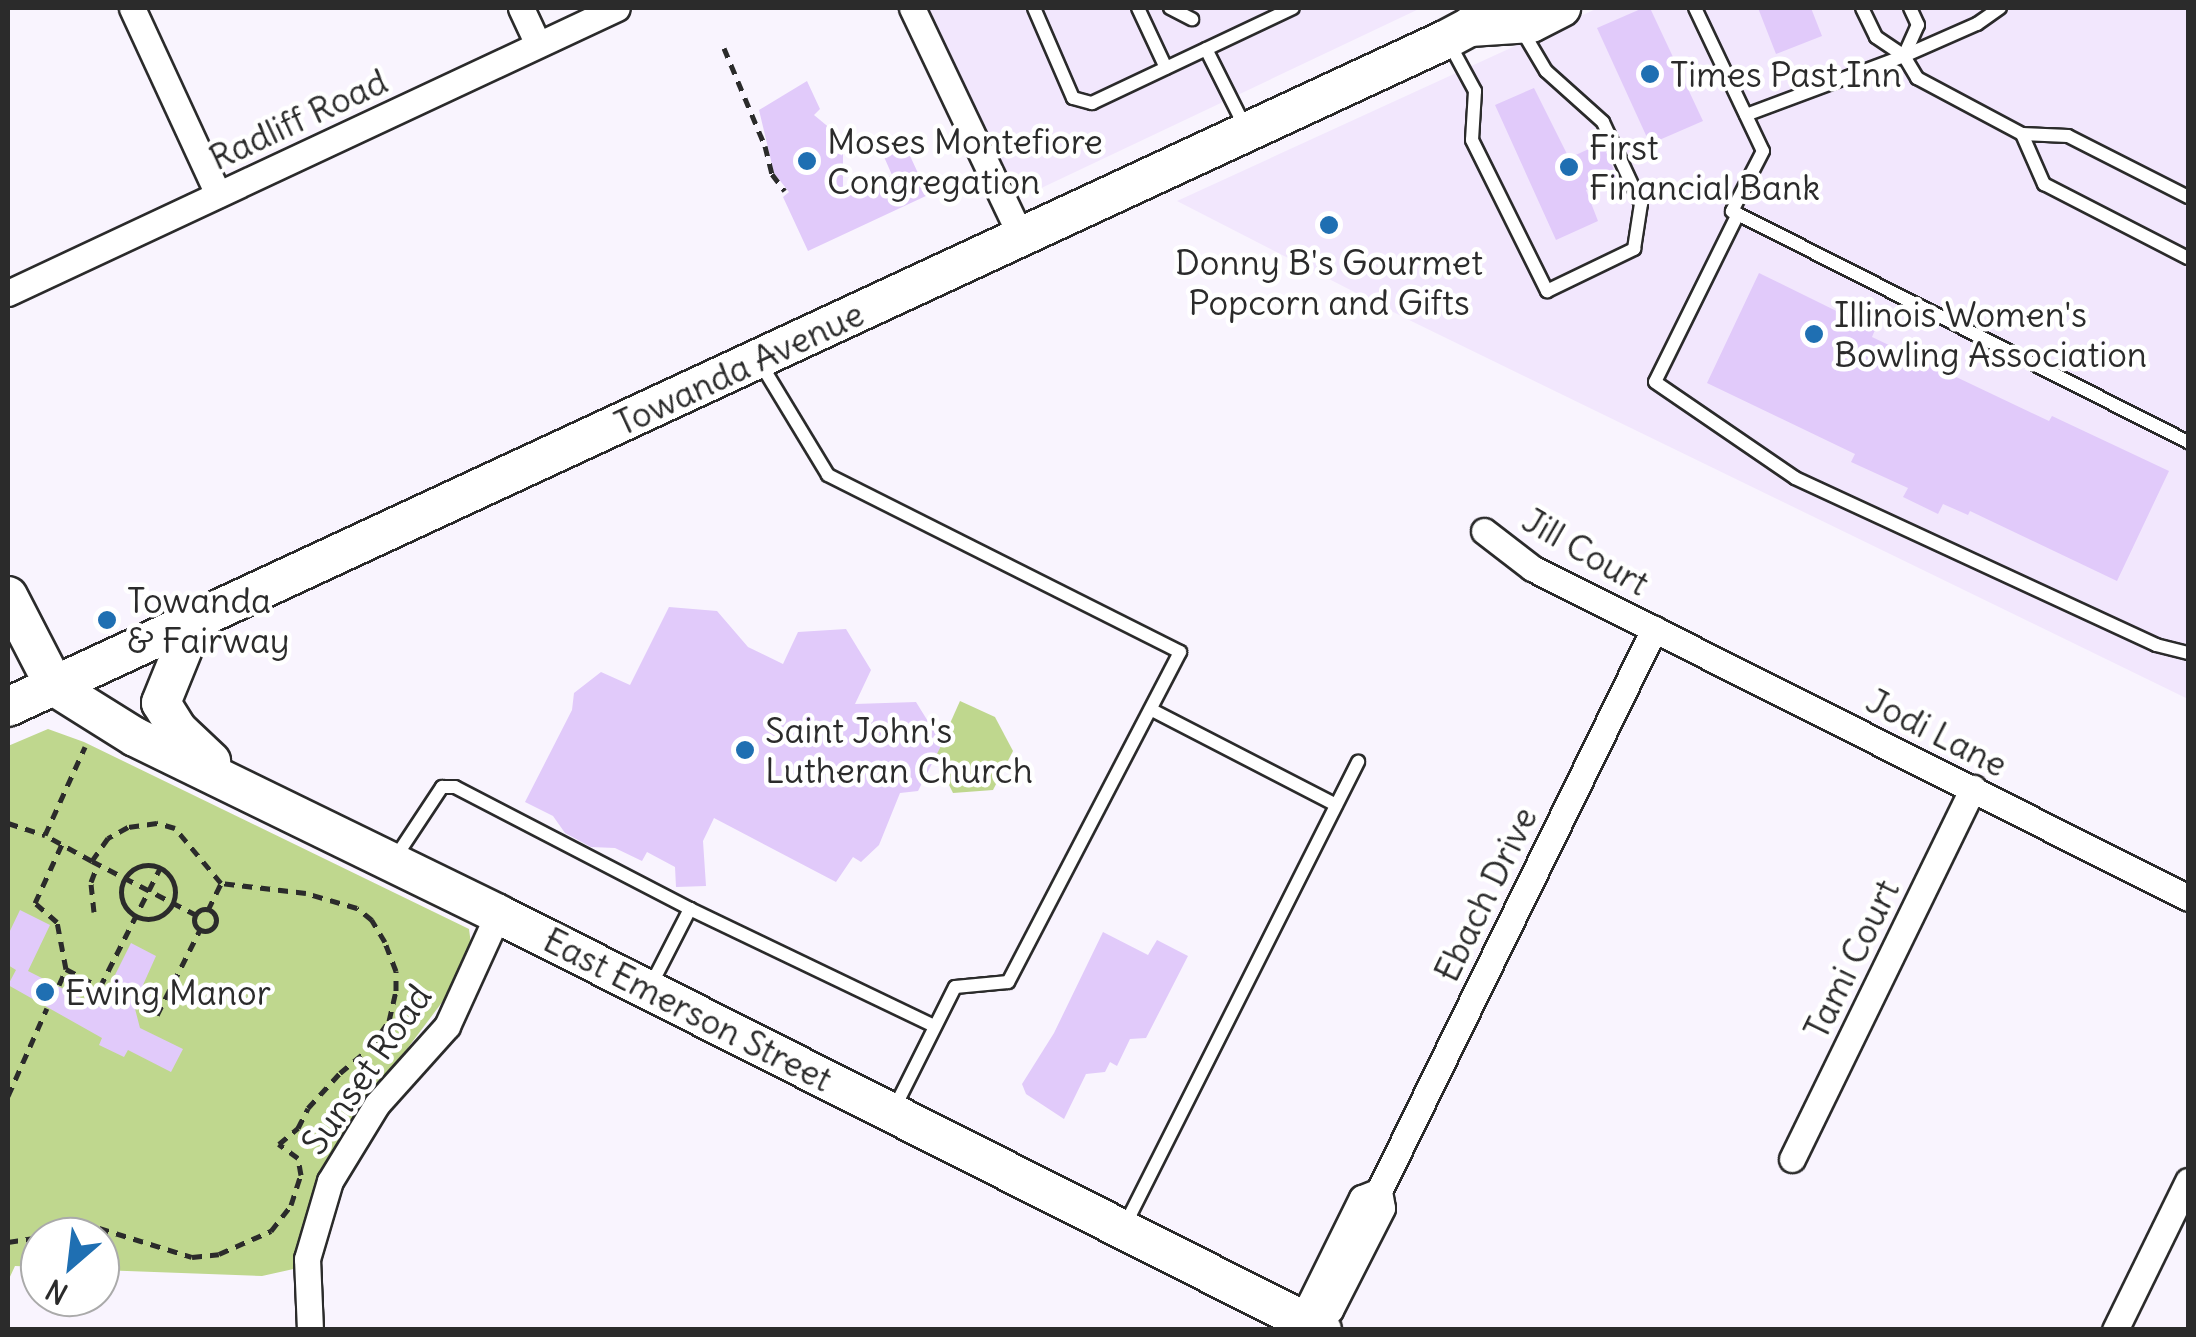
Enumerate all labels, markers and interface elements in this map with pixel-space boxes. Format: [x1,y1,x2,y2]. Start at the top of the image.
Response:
place label: Times Past Inn [1670,53,1902,95]
street label: Radliff Road [202,60,394,178]
marker: Times Past Inn [1639,63,1661,85]
place label: Moses Montefiore Congregation [827,120,1103,202]
place label: First Financial Bank [1589,126,1820,208]
marker: Moses Montefiore Congregation [796,150,818,172]
marker: First Financial Bank [1558,156,1580,178]
marker: Donny B's Gourmet Popcorn and Gifts [1318,214,1340,236]
place label: Donny B's Gourmet Popcorn and Gifts [1175,241,1483,323]
street label: Towanda Avenue [608,292,870,444]
place label: Illinois Women's Bowling Association [1834,293,2147,375]
marker: Illinois Women's Bowling Association [1803,323,1825,345]
street label: Jill Court [1515,498,1657,604]
place label: Towanda & Fairway [127,579,290,661]
marker: Towanda & Fairway [96,609,118,631]
street label: Jodi Lane [1860,679,2014,785]
place label: Saint John's Lutheran Church [765,709,1033,791]
marker: Saint John's Lutheran Church [734,739,756,761]
street label: Ebach Drive [1425,800,1545,988]
street label: Tami Court [1794,873,1908,1045]
street label: East Emerson Street [537,918,839,1100]
place label: Ewing Manor [65,971,271,1013]
street label: Sunset Road [292,976,440,1162]
marker: Ewing Manor [34,981,56,1003]
north arrow [20,1217,120,1317]
text: N [40,1271,74,1312]

